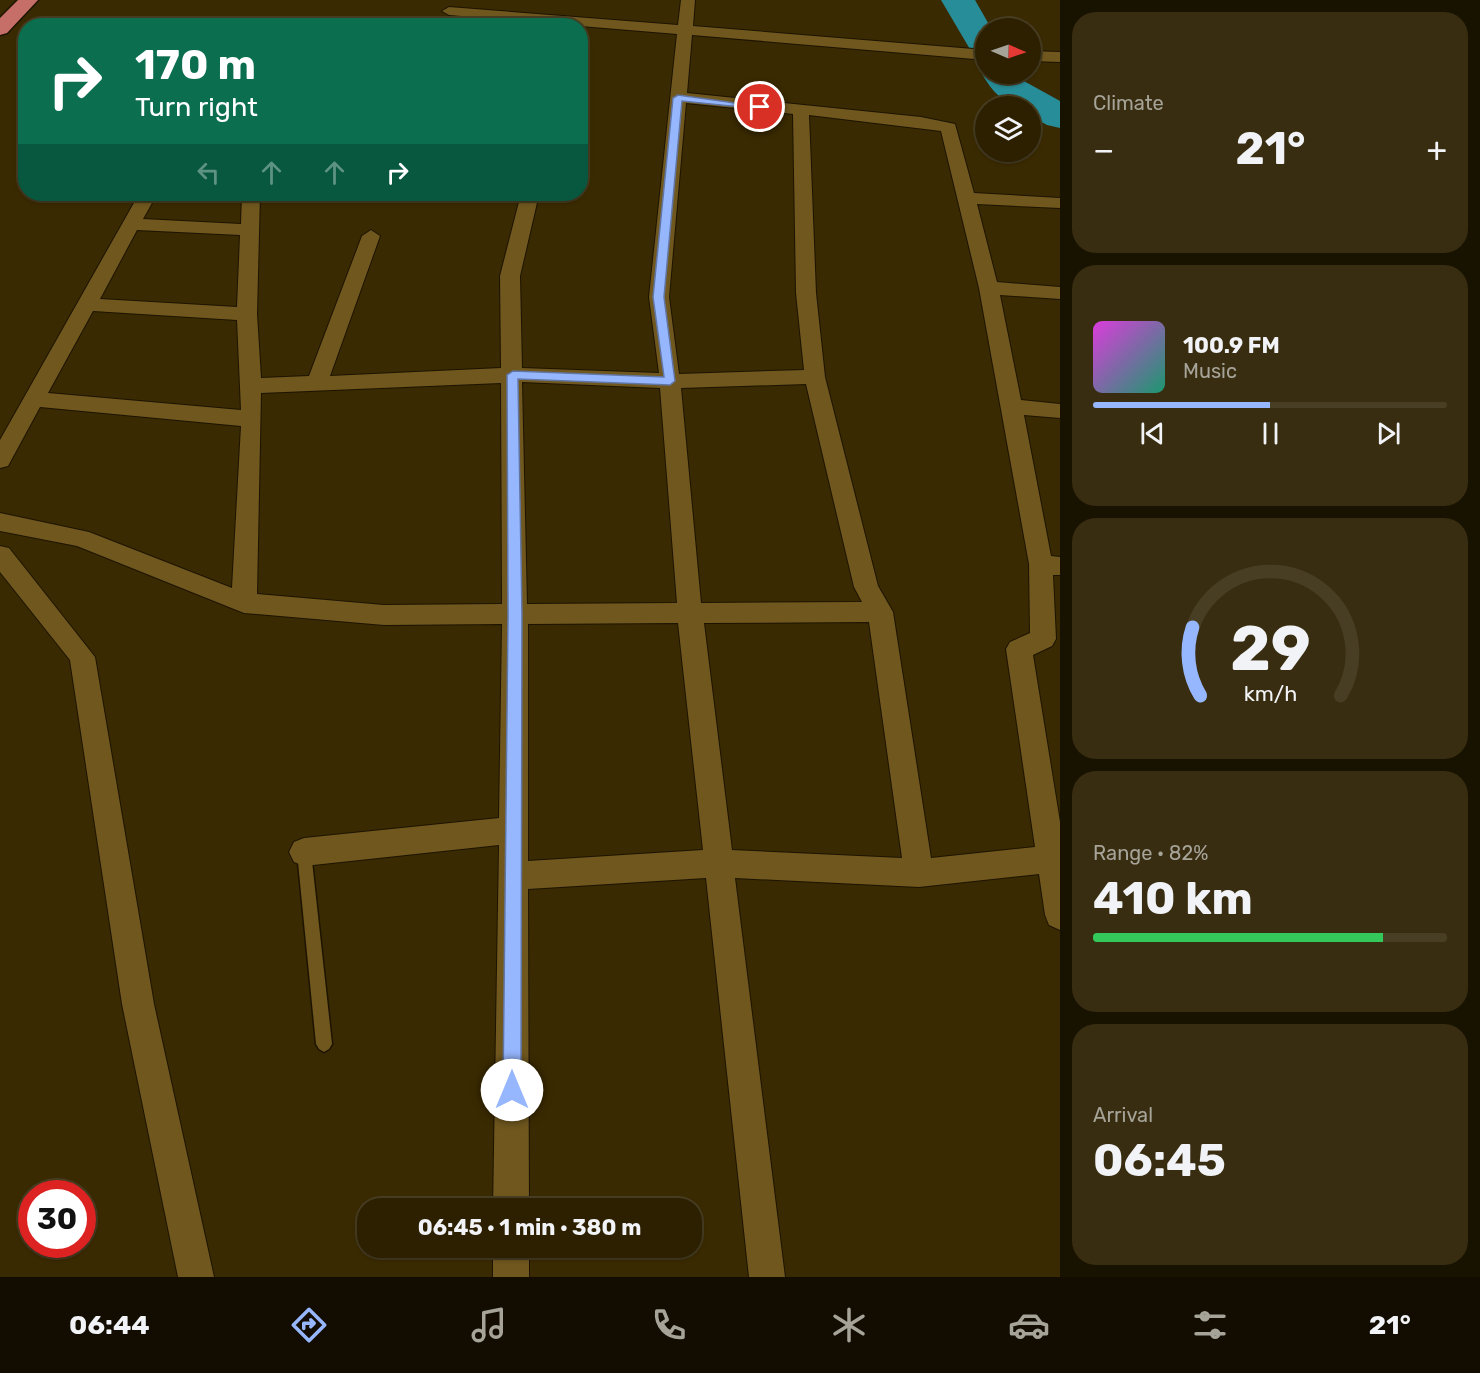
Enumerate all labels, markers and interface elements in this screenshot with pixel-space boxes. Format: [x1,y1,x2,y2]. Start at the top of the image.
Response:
north arrow [975,18,1041,84]
map controls [975,18,1041,162]
text: 170 m [135,40,256,90]
icon: right [36,42,114,120]
pin [734,81,785,132]
icon: arrive [743,90,776,123]
text: Turn right [135,91,258,123]
text: Climate [1093,91,1164,115]
button: layers [975,96,1041,162]
text: 21° [1235,122,1306,175]
text: − [1093,130,1114,169]
text: + [1426,130,1447,169]
icon: left [192,156,225,189]
icon: ahead [255,156,288,189]
icon: ahead [318,156,351,189]
icon: right [381,156,414,189]
text: 100.9 FM [1183,332,1280,359]
text: Music [1183,359,1237,383]
icon: previous [1136,417,1169,450]
icon: pause [1254,417,1287,450]
icon: next [1372,417,1405,450]
text: 29 [1230,612,1310,686]
text: km/h [1243,681,1297,706]
text: Range · 82% [1093,841,1208,865]
text: 410 km [1093,872,1253,925]
position arrow [480,1058,544,1122]
text: Arrival [1093,1103,1153,1127]
text: 06:45 [1093,1134,1226,1187]
speed limit sign: 30 [18,1180,96,1258]
text: 06:45 · 1 min · 380 m [418,1214,641,1241]
icon: directions [288,1304,330,1346]
icon: music [468,1304,510,1346]
icon: phone [648,1304,690,1346]
icon: climate [828,1304,870,1346]
icon: car [1008,1304,1050,1346]
icon: filters [1189,1304,1231,1346]
text: 06:44 [69,1309,150,1341]
text: 21° [1369,1309,1411,1341]

